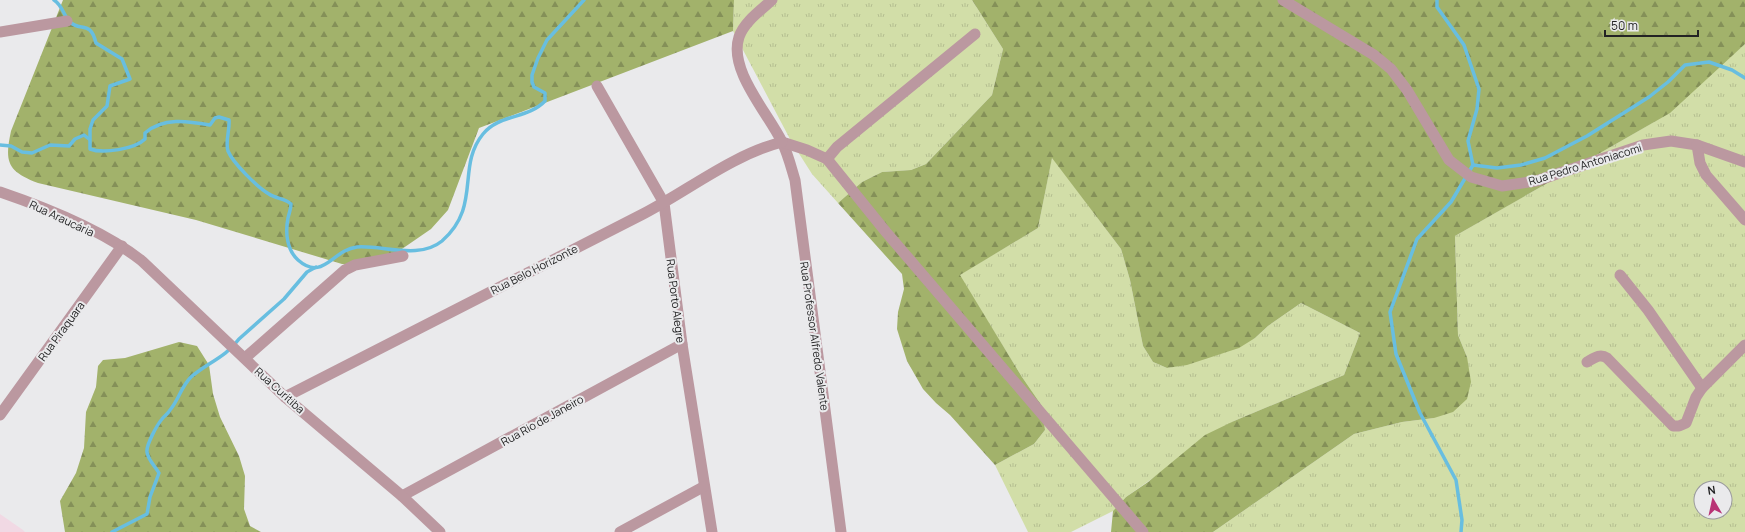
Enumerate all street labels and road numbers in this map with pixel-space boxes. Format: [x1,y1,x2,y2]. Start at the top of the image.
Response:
street label: Rua Pedro Antoniacomi [1527,140,1643,188]
street label: Rua Araucária [27,196,97,240]
street label: Rua Belo Horizonte [488,240,581,297]
street label: Rua Porto Alegre [663,258,689,344]
street label: Rua Professor Alfredo Valente [797,261,833,412]
street label: Rua Piraquara [34,298,88,364]
street label: Rua Curitiba [252,364,308,416]
street label: Rua Rio de Janeiro [498,391,586,449]

